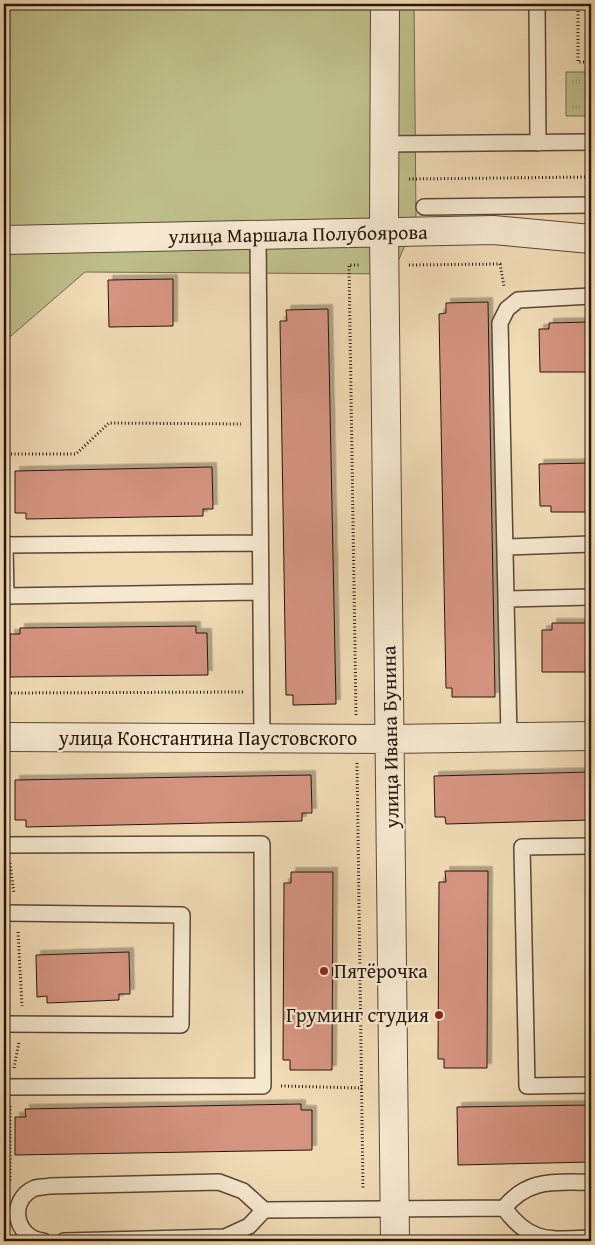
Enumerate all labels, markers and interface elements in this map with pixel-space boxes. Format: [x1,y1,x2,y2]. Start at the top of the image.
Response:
street label: улица Маршала Полубоярова [167,217,428,250]
street label: улица Ивана Бунина [373,645,406,830]
street label: улица Константина Паустовского [58,723,357,752]
place label: Пятёрочка [334,956,428,985]
marker: Пятёрочка [318,965,330,977]
place label: Груминг студия [286,1000,429,1029]
marker: Груминг студия [433,1009,445,1021]

